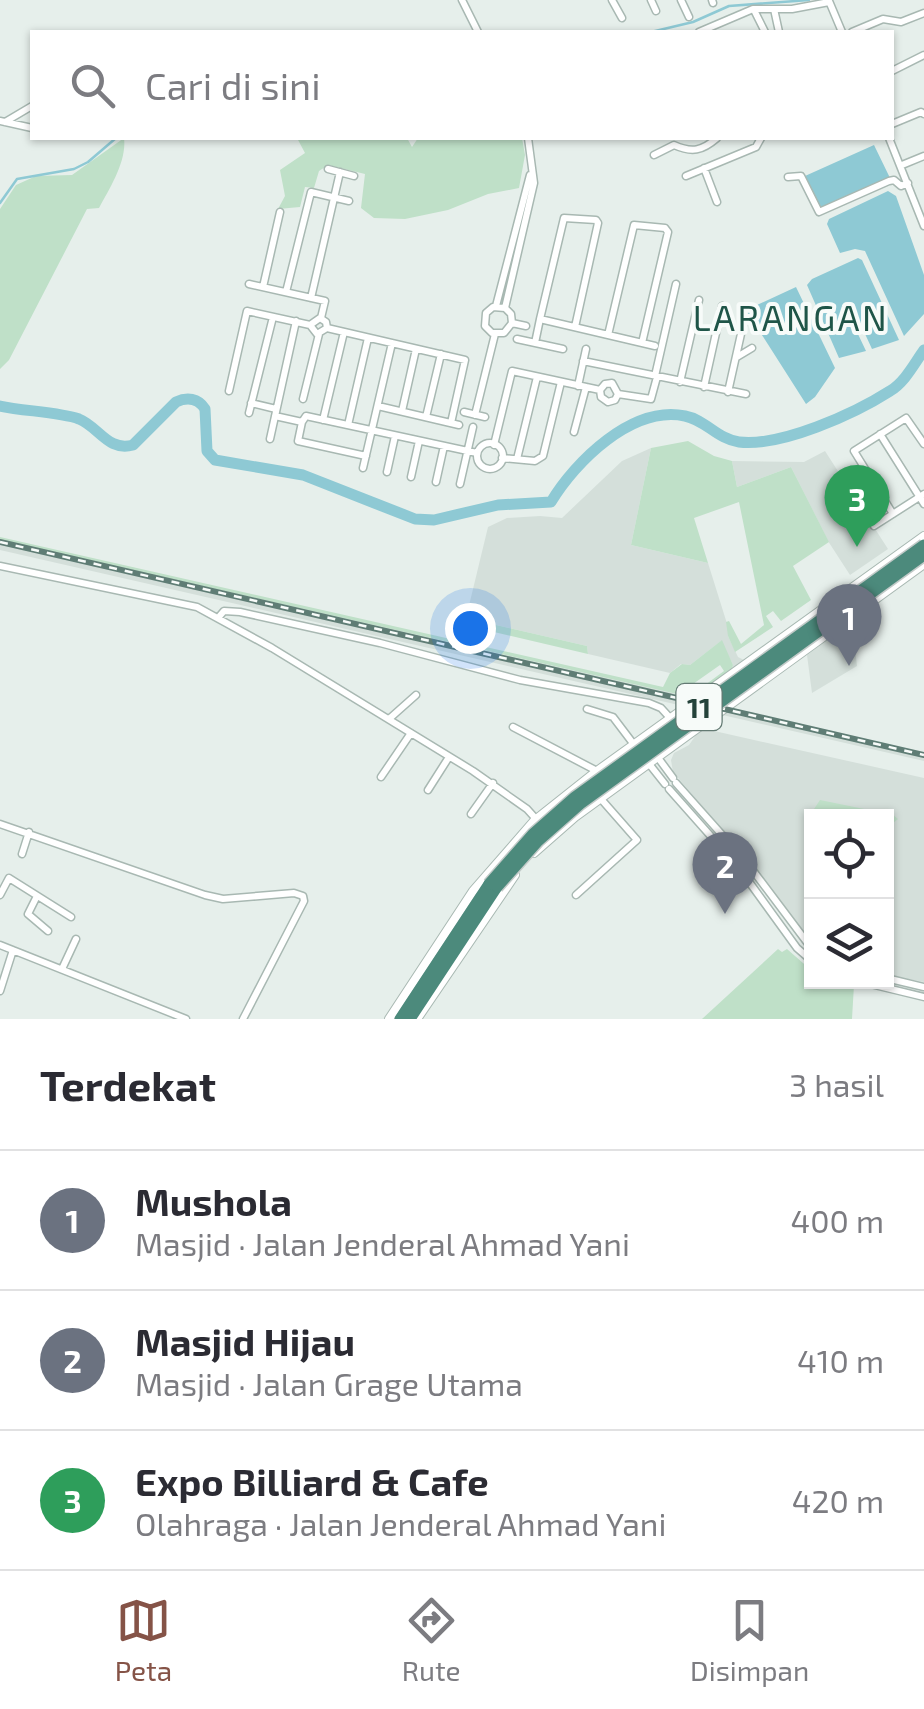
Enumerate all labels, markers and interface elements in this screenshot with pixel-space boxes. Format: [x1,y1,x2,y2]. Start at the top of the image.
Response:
search box [30,30,894,140]
icon: search [65,58,120,113]
text: Cari di sini [145,62,321,108]
district label: LARANGAN [693,296,889,338]
pin: 3 [824,464,890,547]
pin: 1 [816,584,882,666]
your location [445,603,496,654]
road number: 11 [676,684,722,730]
map controls [804,809,894,989]
button: locate [804,809,894,899]
pin: 2 [692,832,758,914]
button: layers [804,899,894,989]
text: Terdekat [40,1059,216,1109]
text: 3 hasil [789,1065,884,1103]
text: Mushola [135,1178,292,1224]
text: 1 [66,1201,79,1239]
text: 400 m [791,1201,884,1239]
text: Masjid · Jalan Jenderal Ahmad Yani [135,1224,630,1262]
text: Masjid Hijau [135,1318,355,1364]
text: 2 [63,1341,82,1379]
text: 410 m [797,1341,884,1379]
text: Masjid · Jalan Grage Utama [135,1364,523,1402]
text: Expo Billiard & Cafe [135,1458,489,1504]
text: 3 [63,1481,82,1519]
text: 420 m [792,1481,884,1519]
text: Olahraga · Jalan Jenderal Ahmad Yani [135,1504,666,1542]
tab: Peta [115,1593,172,1687]
tab: Rute [402,1593,461,1687]
tab: Disimpan [690,1593,809,1687]

